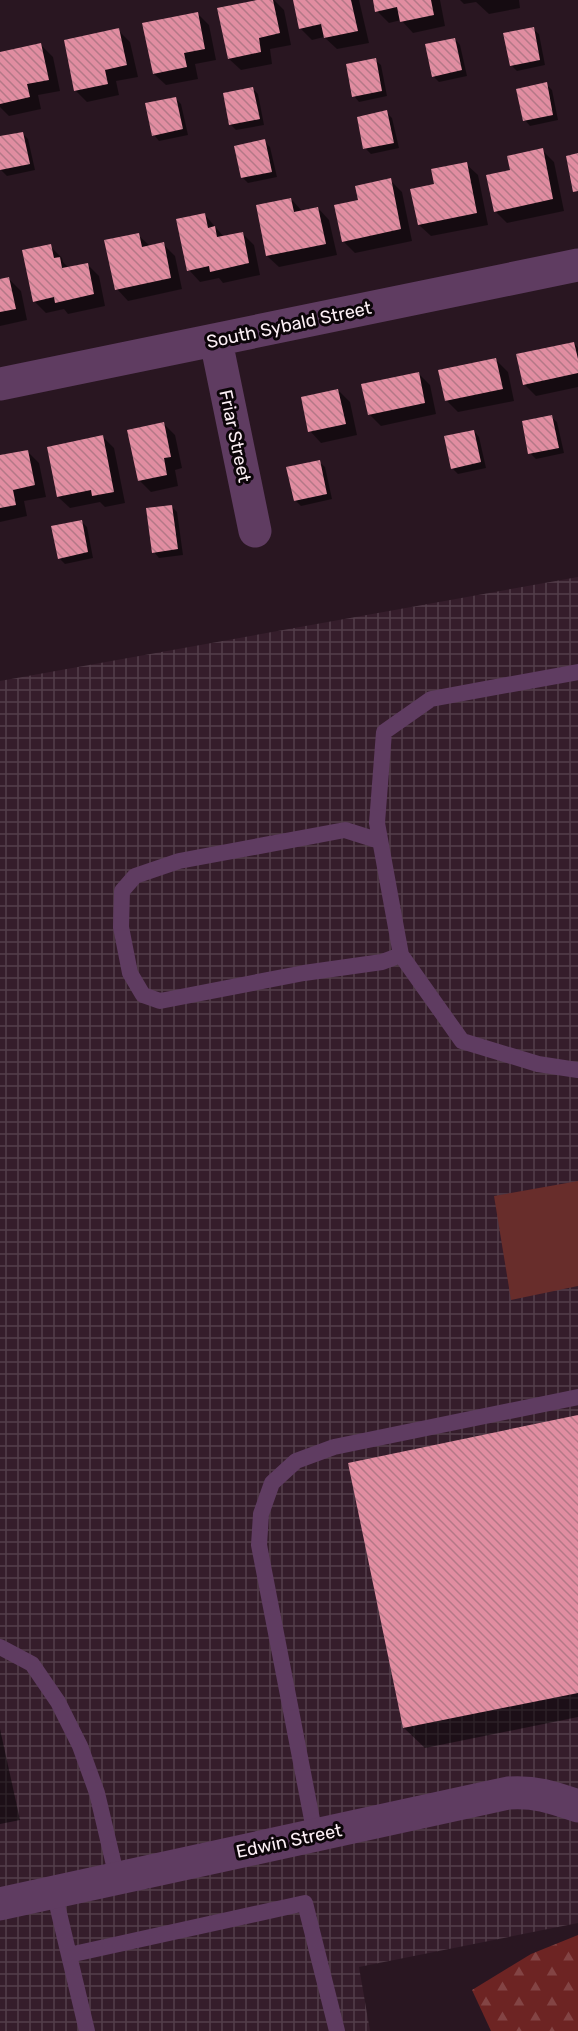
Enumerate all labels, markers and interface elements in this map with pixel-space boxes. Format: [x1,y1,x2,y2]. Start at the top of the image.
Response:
street label: South Sybald Street [205,297,373,353]
street label: Friar Street [214,388,256,484]
street label: Edwin Street [234,1819,344,1863]

